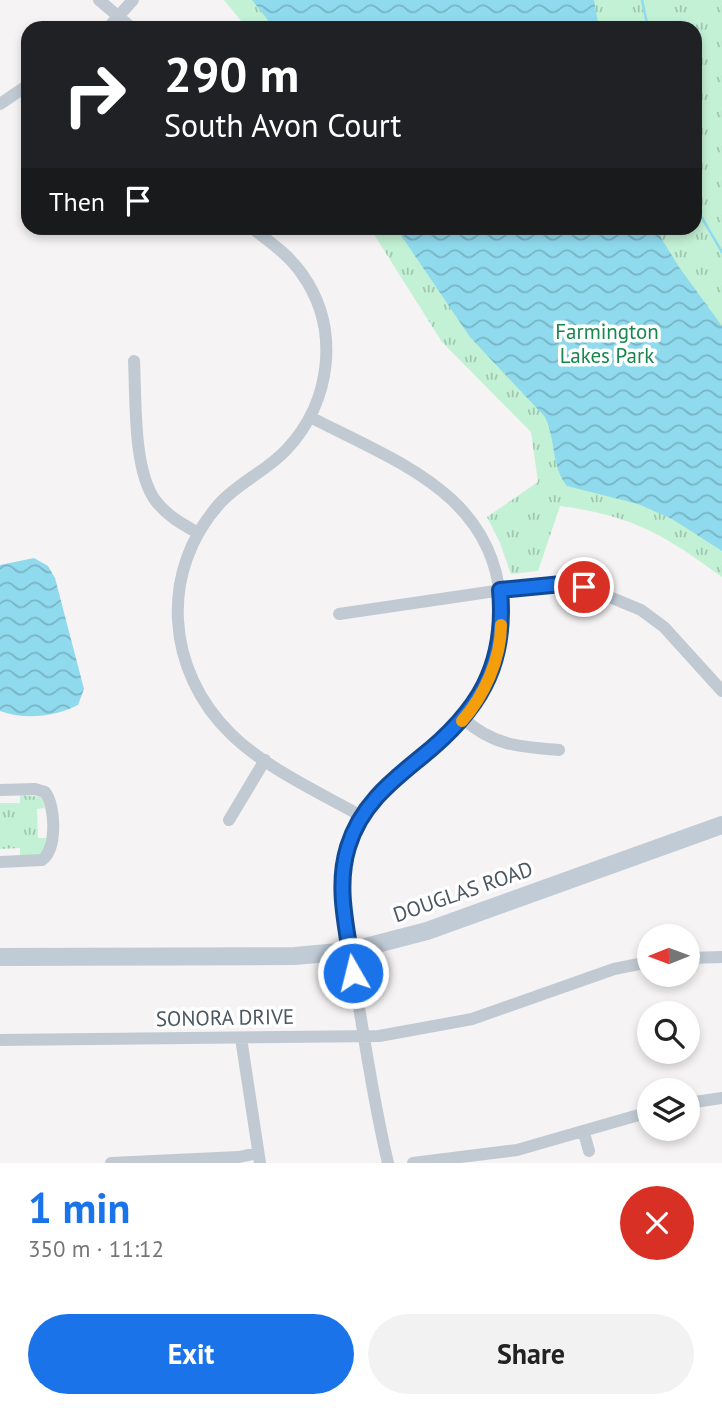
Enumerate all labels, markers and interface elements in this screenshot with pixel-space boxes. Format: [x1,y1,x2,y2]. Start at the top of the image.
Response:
text: 290 m [164,42,299,106]
icon: right [49,49,140,140]
text: South Avon Court [164,104,401,146]
icon: arrive [119,182,157,220]
text: Then [49,185,105,218]
park label: Farmington Lakes Park [555,318,659,369]
pin [554,557,614,617]
icon: arrive [565,568,603,606]
street label: DOUGLAS ROAD [389,855,536,928]
north arrow [637,924,700,987]
map controls [637,924,700,1141]
position arrow [316,936,390,1010]
button: search [637,1001,700,1064]
street label: SONORA DRIVE [156,1003,294,1032]
button: layers [637,1078,700,1141]
text: 1 min [28,1180,130,1235]
button: close [620,1186,694,1260]
text: 350 m · 11:12 [28,1234,164,1263]
button: Exit [28,1314,354,1394]
button: Share [368,1314,694,1394]

